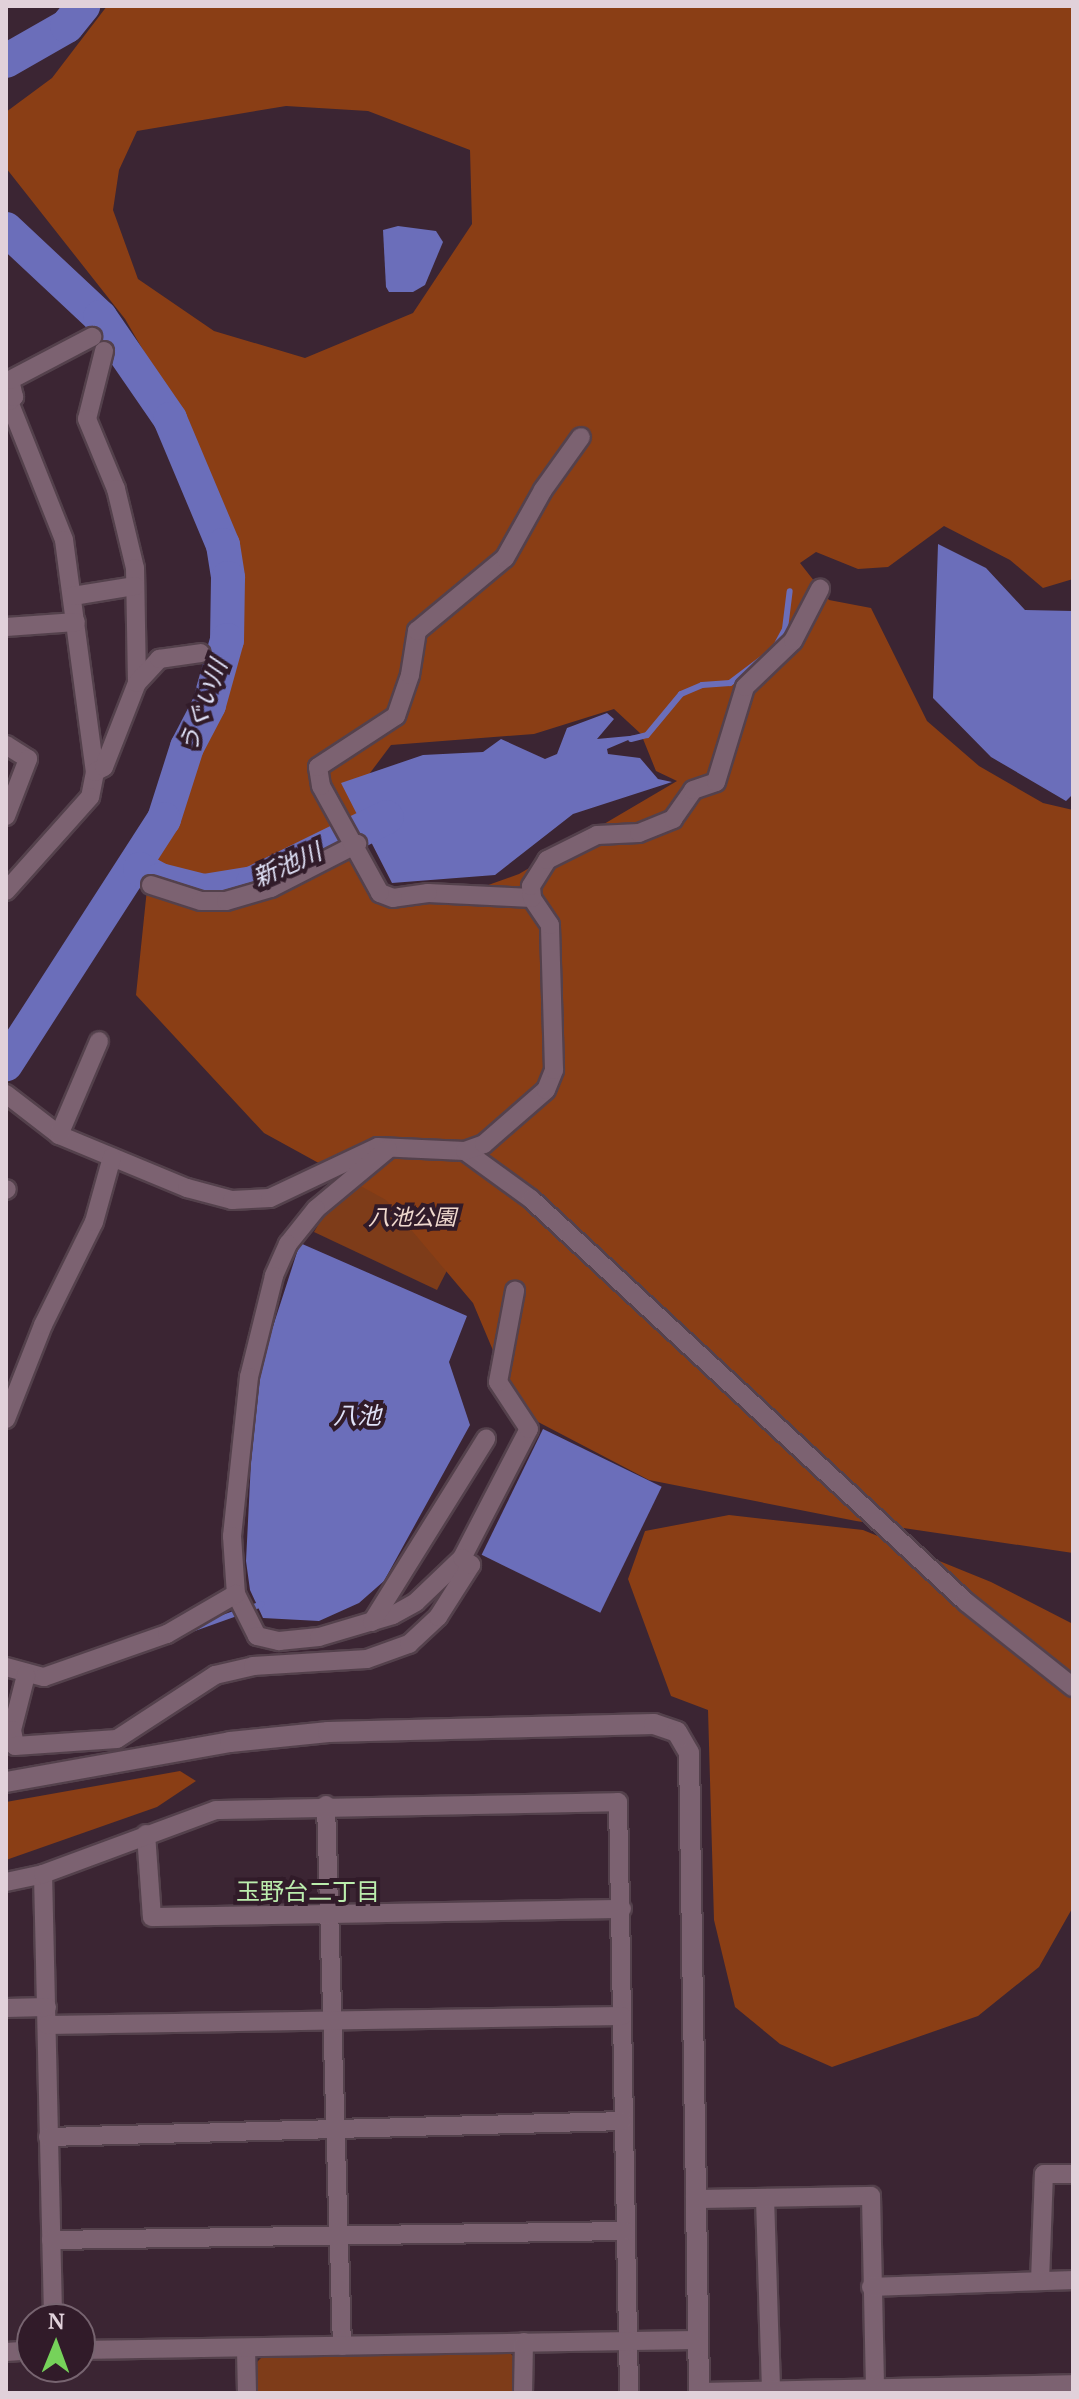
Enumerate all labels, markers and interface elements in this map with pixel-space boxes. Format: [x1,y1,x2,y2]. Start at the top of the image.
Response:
water label: うぐい川 [173,656,233,756]
water label: 新池川 [248,837,326,893]
park label: 八池公園 [368,1204,456,1230]
water label: 八池 [333,1402,381,1430]
district label: 玉野台二丁目 [236,1878,380,1906]
north arrow [16,2303,96,2383]
text: N [48,2306,65,2335]

